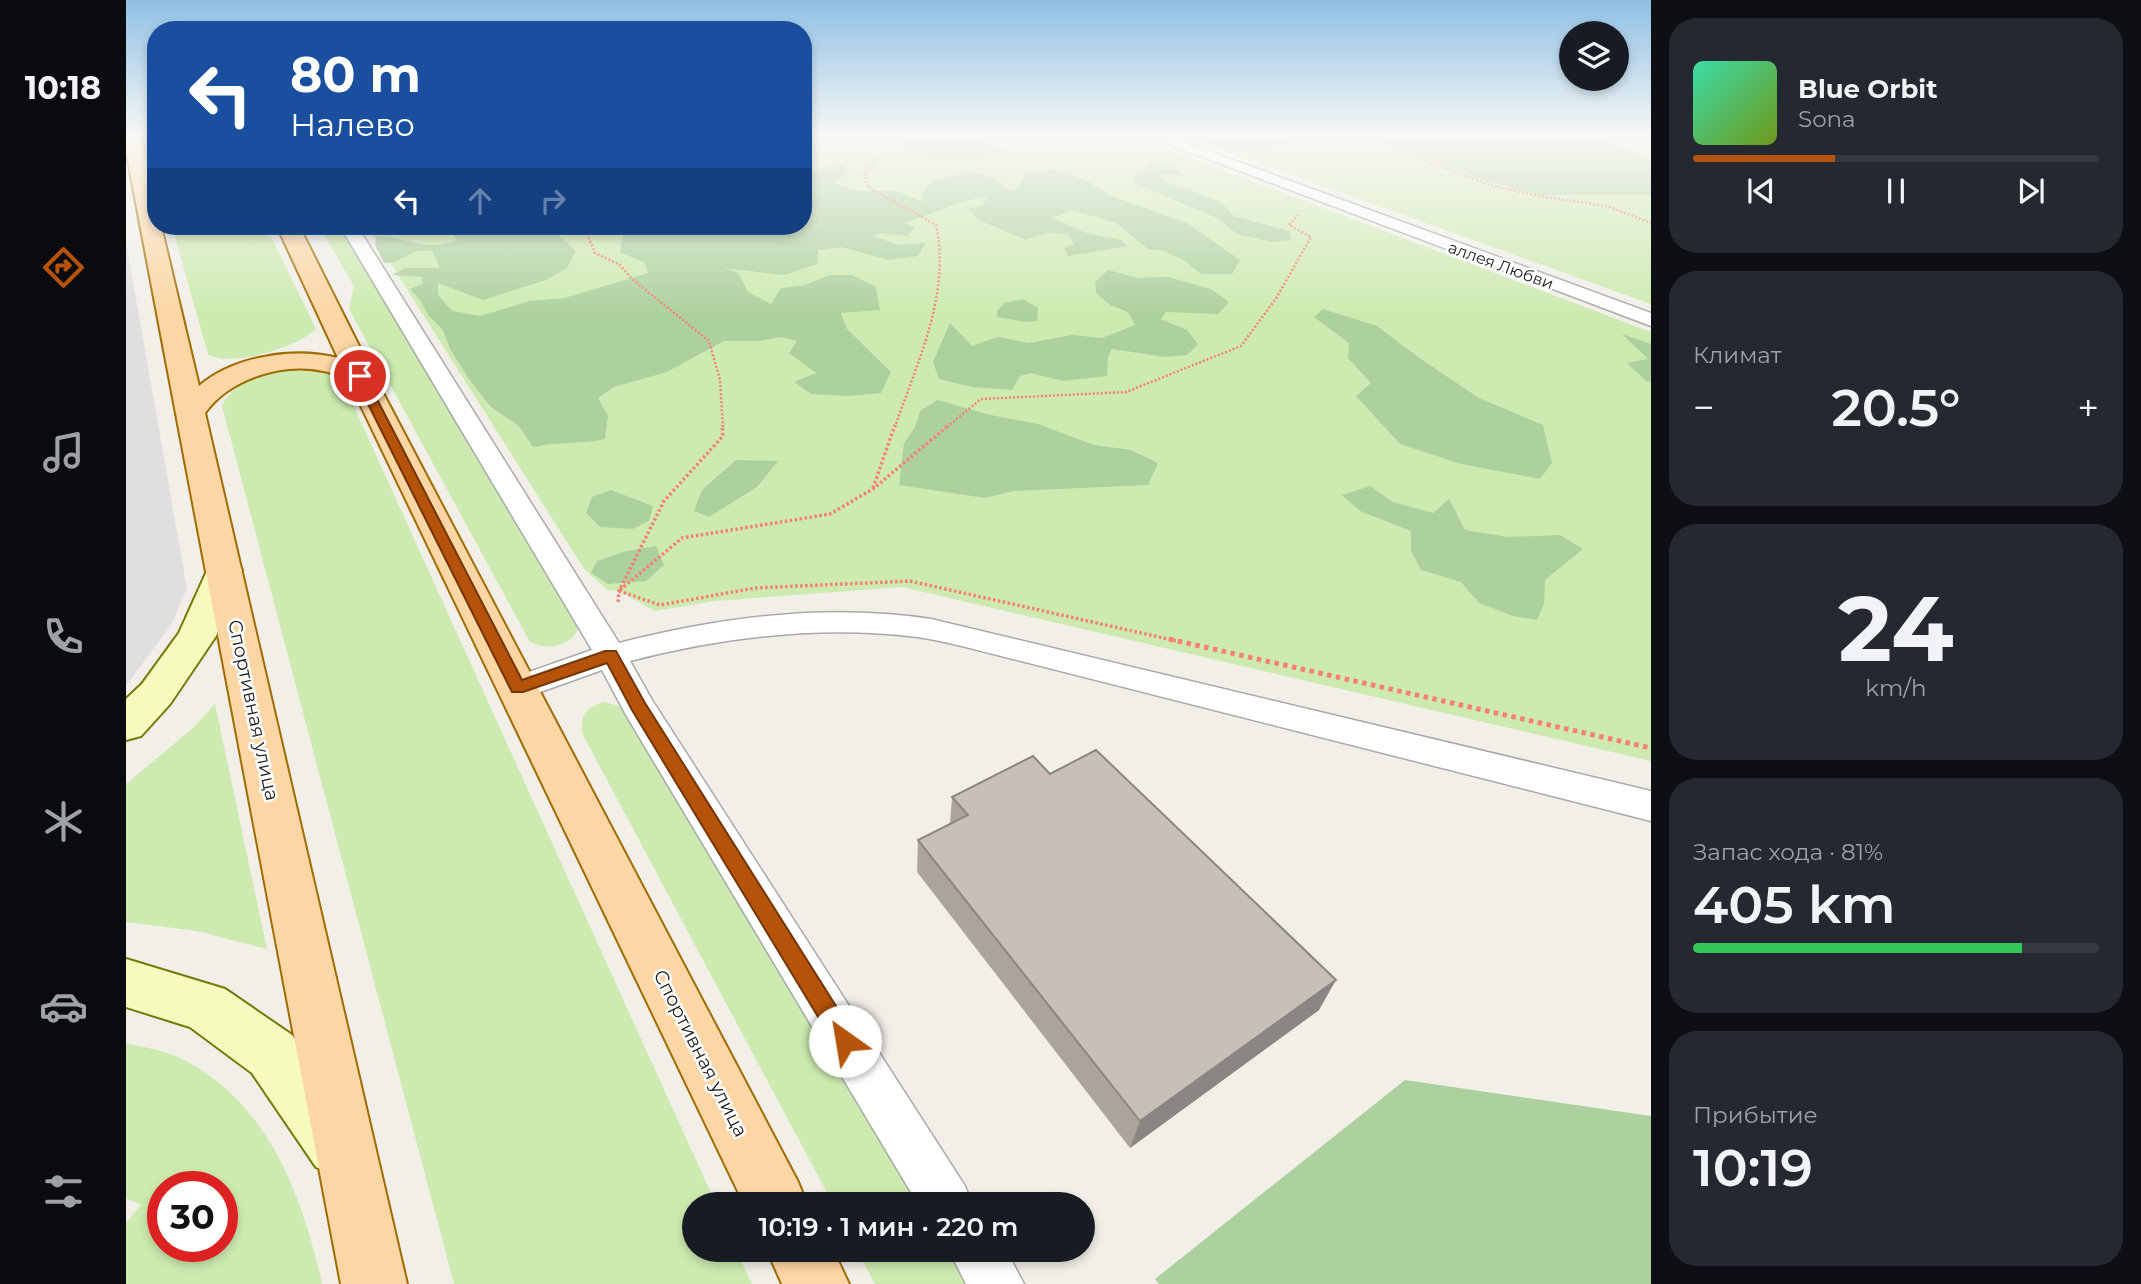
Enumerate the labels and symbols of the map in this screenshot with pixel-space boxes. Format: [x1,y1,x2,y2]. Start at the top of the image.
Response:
street label: аллея Любви [1446,238,1556,293]
pin [330,346,390,406]
street label: Спортивная улица [223,617,284,803]
street label: Спортивная улица [648,966,753,1141]
position arrow [808,1004,882,1078]
speed limit sign: 30 [147,1171,238,1262]

